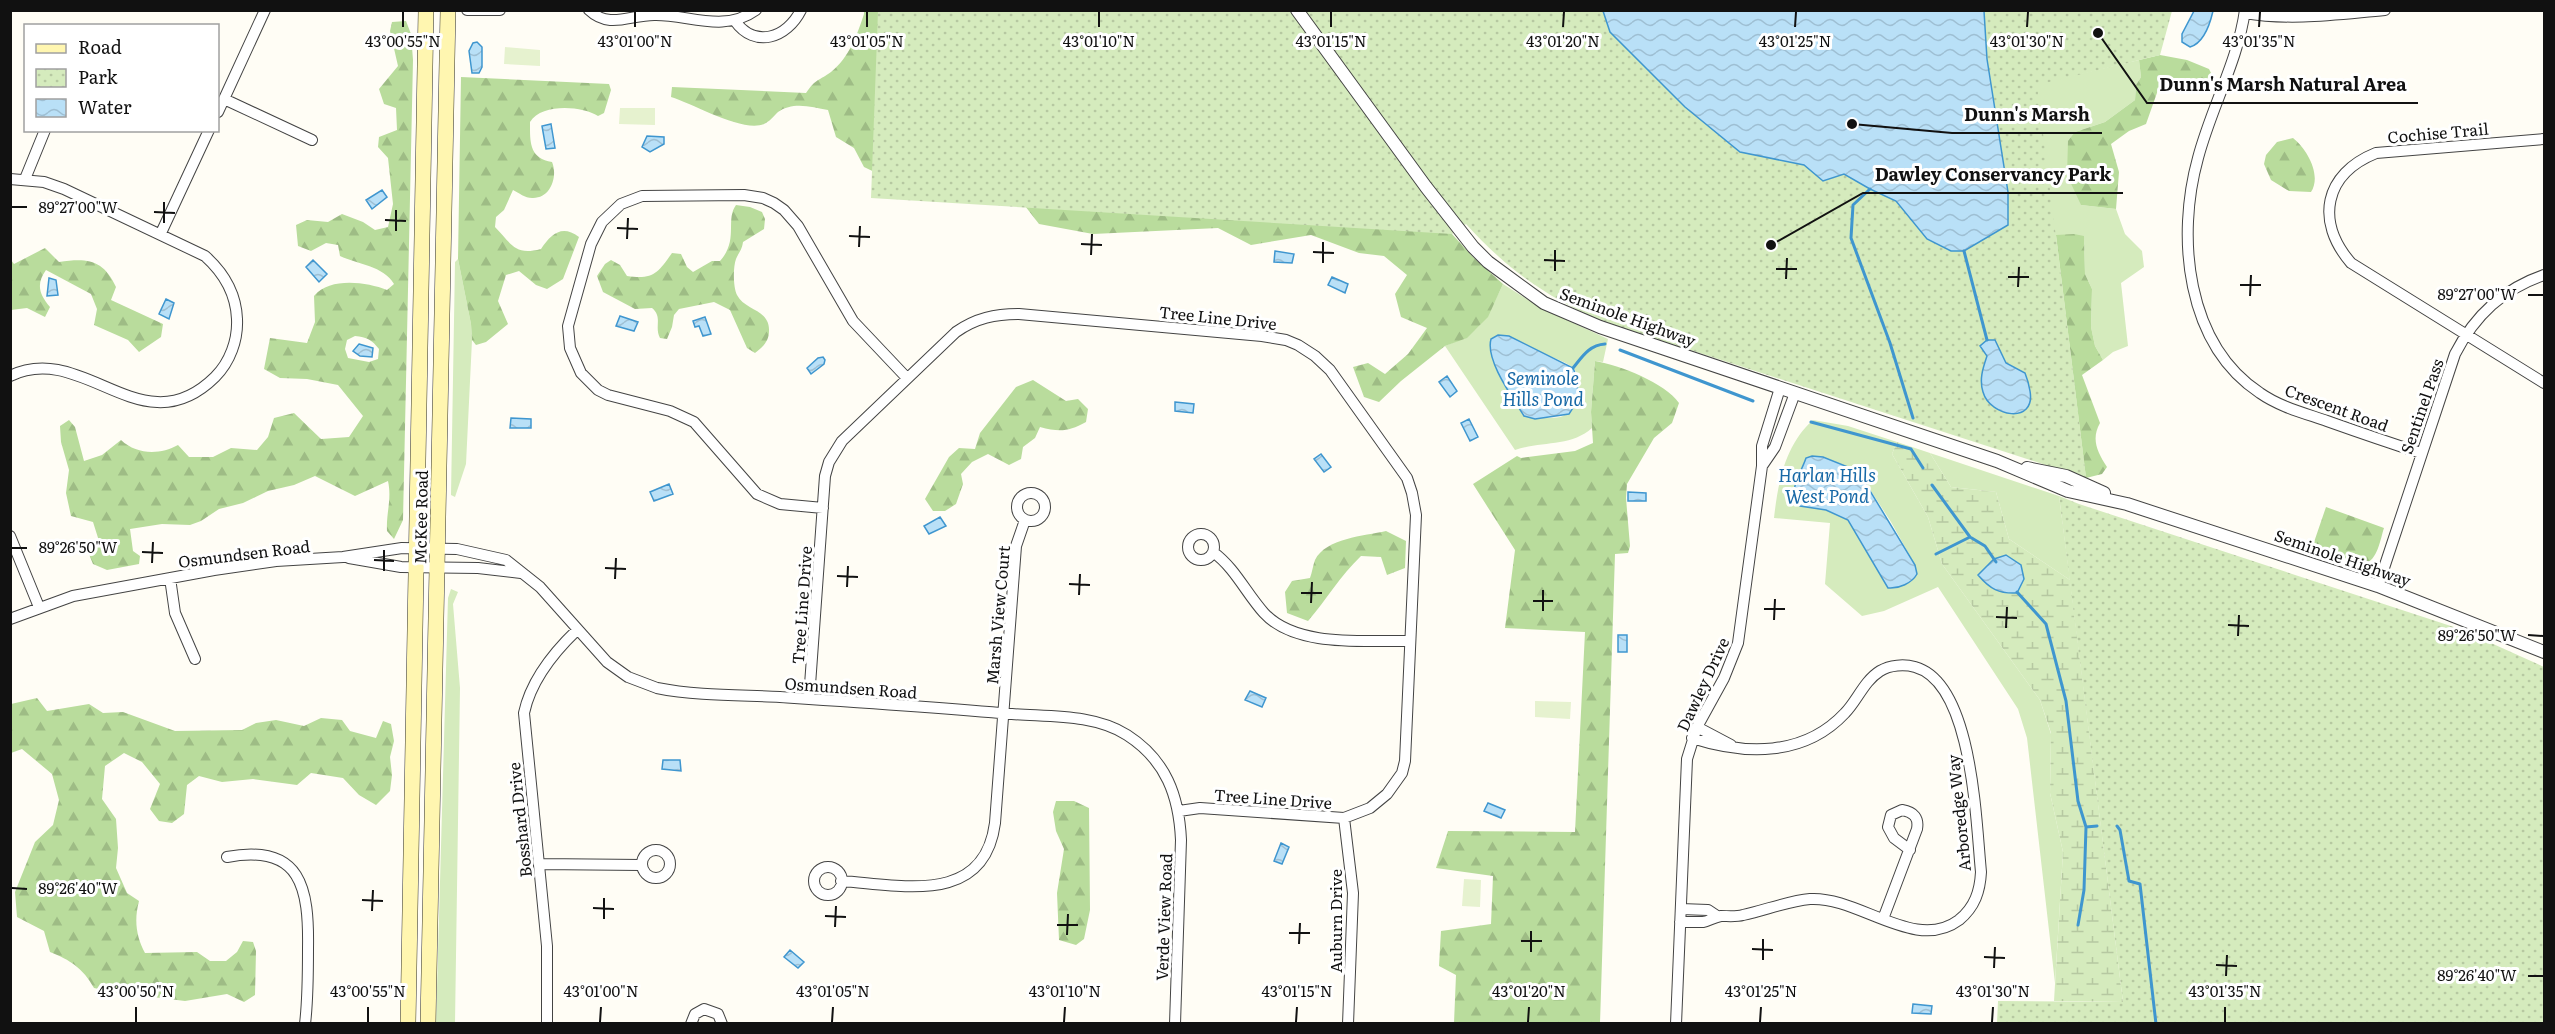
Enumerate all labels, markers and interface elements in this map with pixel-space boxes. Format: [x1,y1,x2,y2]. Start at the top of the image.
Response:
legend [24,24,219,132]
text: 43°00'55"N [365,29,441,52]
text: 43°01'00"N [598,29,672,52]
text: 43°01'05"N [830,29,904,52]
text: 43°01'10"N [1063,29,1135,52]
text: 43°01'15"N [1295,29,1367,52]
text: 43°01'20"N [1526,29,1600,52]
text: 43°01'25"N [1759,29,1831,52]
text: 43°01'30"N [1990,29,2064,52]
text: 43°01'35"N [2222,29,2296,52]
text: Road [78,33,122,60]
text: Park [78,63,119,90]
callout: Dunn's Marsh Natural Area [2147,67,2418,103]
text: Dunn's Marsh Natural Area [2159,70,2407,97]
text: Water [78,93,132,120]
callout: Dunn's Marsh [1952,97,2102,133]
text: Dunn's Marsh [1964,100,2090,127]
street label: Cochise Trail [2386,116,2490,148]
callout: Dawley Conservancy Park [1863,157,2123,193]
text: Dawley Conservancy Park [1875,160,2112,187]
text: 89°27'00"W [38,195,118,218]
street label: Seminole Highway [1557,280,1700,352]
text: 89°27'00"W [2437,282,2517,305]
street label: Tree Line Drive [1158,299,1278,335]
street label: Sentinel Pass [2393,355,2449,457]
water label: Seminole Hills Pond [1502,364,1584,412]
street label: Crescent Road [2282,377,2392,437]
water label: Harlan Hills West Pond [1778,461,1876,509]
street label: McKee Road [407,470,433,564]
street label: Seminole Highway [2271,522,2415,592]
street label: Osmundsen Road [177,533,312,573]
text: 89°26'50"W [39,535,118,558]
street label: Marsh View Court [979,544,1015,686]
street label: Tree Line Drive [785,545,817,665]
text: 89°26'50"W [2438,623,2517,646]
street label: Dawley Drive [1670,633,1734,735]
street label: Osmundsen Road [784,670,918,704]
street label: Arboredge Way [1940,753,1976,873]
street label: Bosshard Drive [501,761,537,879]
street label: Tree Line Drive [1213,782,1333,814]
street label: Verde View Road [1149,853,1177,981]
street label: Auburn Drive [1323,869,1347,973]
text: 89°26'40"W [38,876,118,899]
text: 89°26'40"W [2437,963,2517,986]
text: 43°00'50"N [98,979,174,1002]
text: 43°00'55"N [330,979,406,1002]
text: 43°01'00"N [564,979,638,1002]
text: 43°01'05"N [796,979,870,1002]
text: 43°01'10"N [1029,979,1101,1002]
text: 43°01'15"N [1261,979,1333,1002]
text: 43°01'20"N [1492,979,1566,1002]
text: 43°01'25"N [1725,979,1797,1002]
text: 43°01'30"N [1956,979,2030,1002]
text: 43°01'35"N [2188,979,2262,1002]

